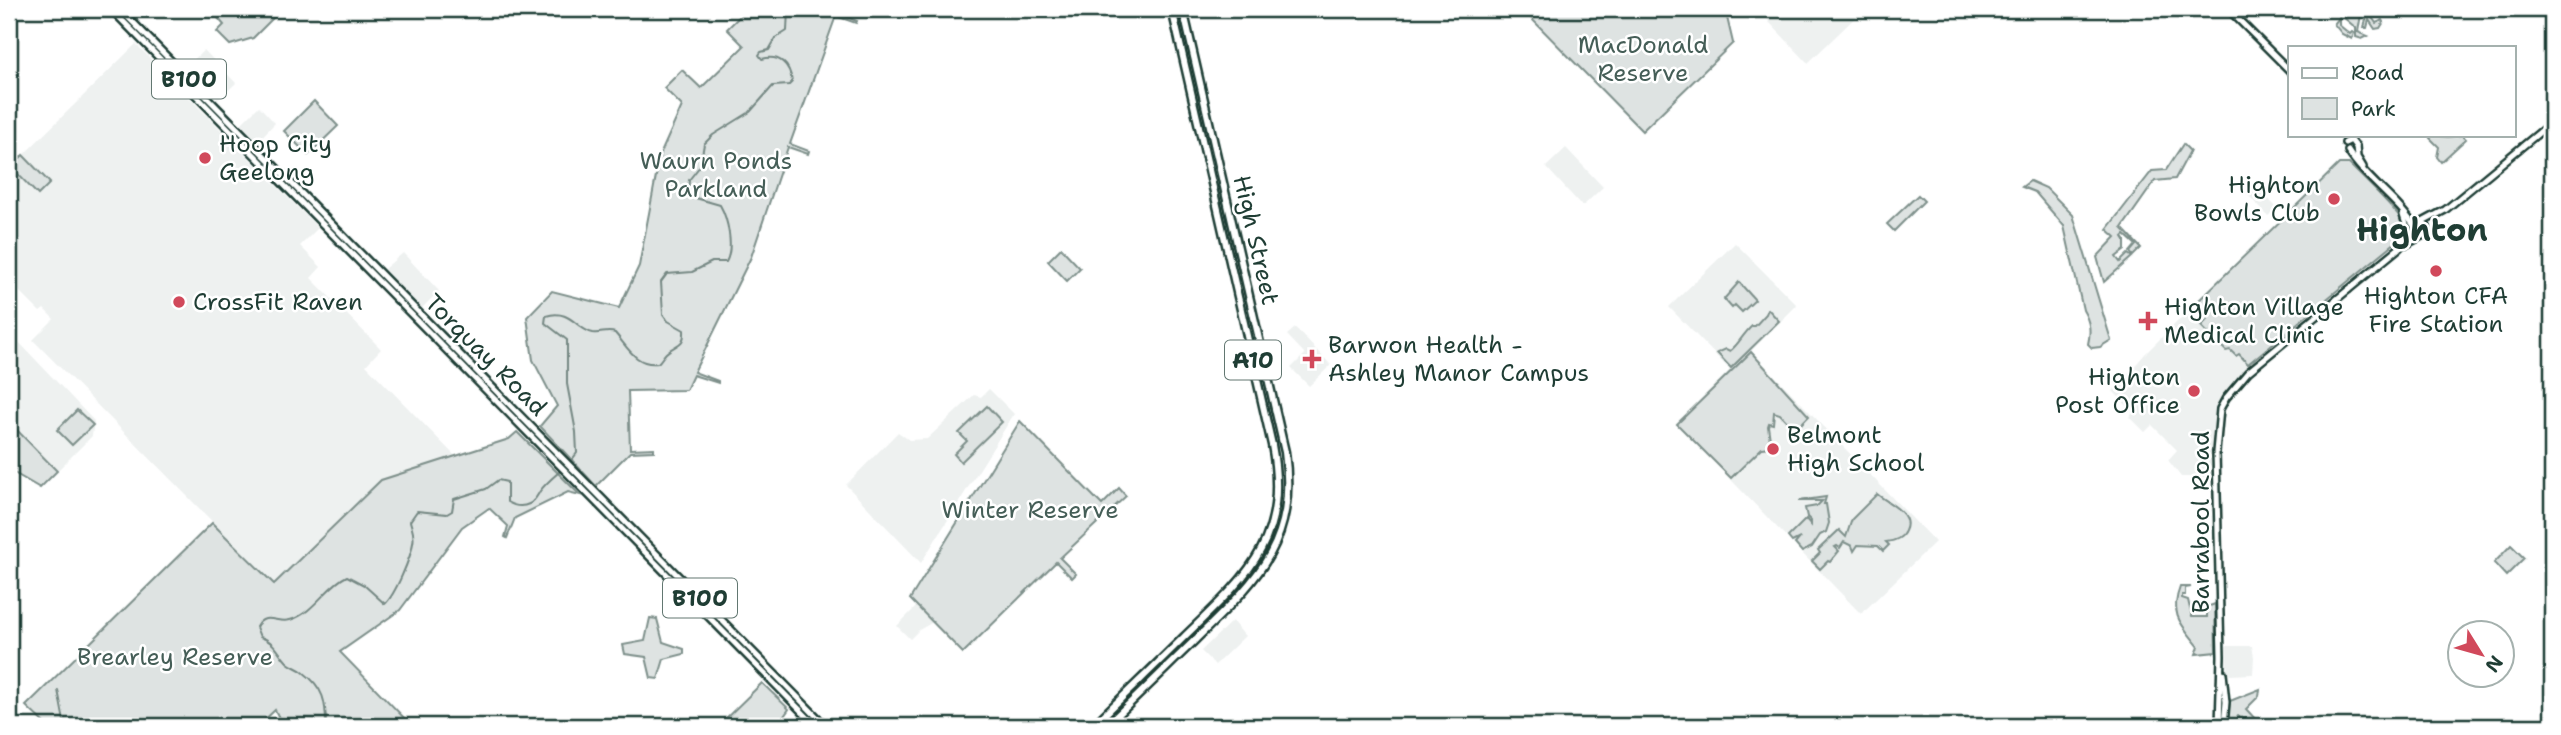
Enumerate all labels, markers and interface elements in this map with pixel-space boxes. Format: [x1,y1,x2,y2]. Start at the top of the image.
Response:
park label: MacDonald Reserve [1578,29,1708,89]
legend [2288,46,2516,136]
text: Road [2351,59,2404,87]
road number: B100 [152,60,226,99]
text: Park [2351,95,2396,123]
place label: Hoop City Geelong [219,128,332,188]
park label: Waurn Ponds Parkland [639,145,793,205]
marker: Hoop City Geelong [197,150,213,166]
place label: Highton Bowls Club [2194,169,2320,229]
street label: High Street [1226,172,1286,308]
marker: Highton Bowls Club [2326,191,2342,207]
district label: Highton [2356,208,2488,251]
marker: Highton CFA Fire Station [2428,263,2444,279]
place label: Highton CFA Fire Station [2364,280,2508,340]
place label: CrossFit Raven [193,286,363,318]
street label: Torquay Road [418,287,554,423]
place label: Highton Village Medical Clinic [2164,291,2344,351]
marker: CrossFit Raven [171,294,187,310]
marker: Highton Village Medical Clinic [2138,311,2158,331]
place label: Barwon Health - Ashley Manor Campus [1328,329,1589,389]
road number: A10 [1225,340,1281,380]
marker: Barwon Health - Ashley Manor Campus [1302,349,1322,369]
place label: Highton Post Office [2055,361,2180,421]
marker: Highton Post Office [2186,383,2202,399]
place label: Belmont High School [1787,419,1925,479]
street label: Barrabool Road [2185,431,2217,613]
marker: Belmont High School [1765,441,1781,457]
park label: Winter Reserve [941,494,1119,526]
road number: B100 [663,578,737,618]
north arrow [2446,620,2516,690]
park label: Brearley Reserve [77,641,273,673]
text: N [2480,650,2509,677]

